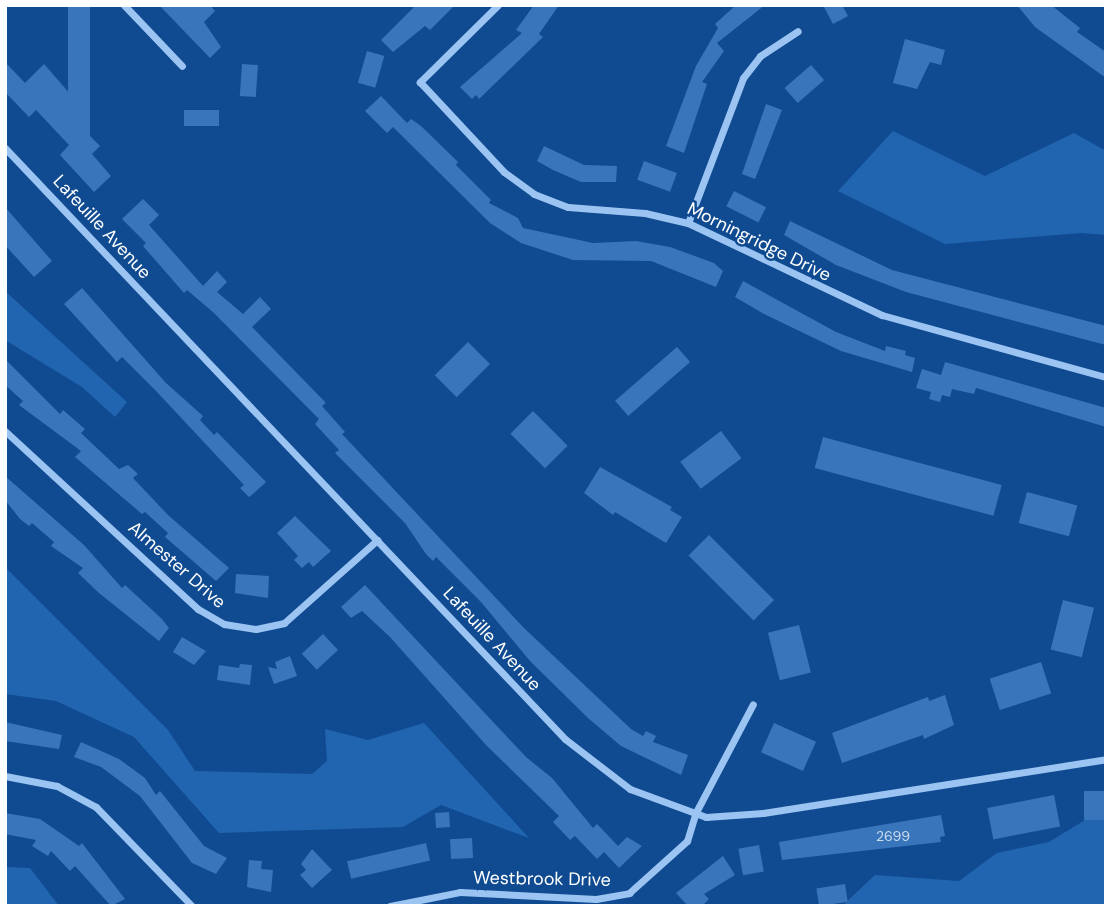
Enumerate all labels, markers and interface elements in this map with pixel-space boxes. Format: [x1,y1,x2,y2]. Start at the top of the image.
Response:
street label: Lafeuille Avenue [48,171,156,283]
street label: Morningridge Drive [684,198,834,286]
street label: Almester Drive [124,517,230,613]
street label: Lafeuille Avenue [438,583,546,695]
house number: 2699 [876,828,910,844]
street label: Westbrook Drive [473,867,611,891]

